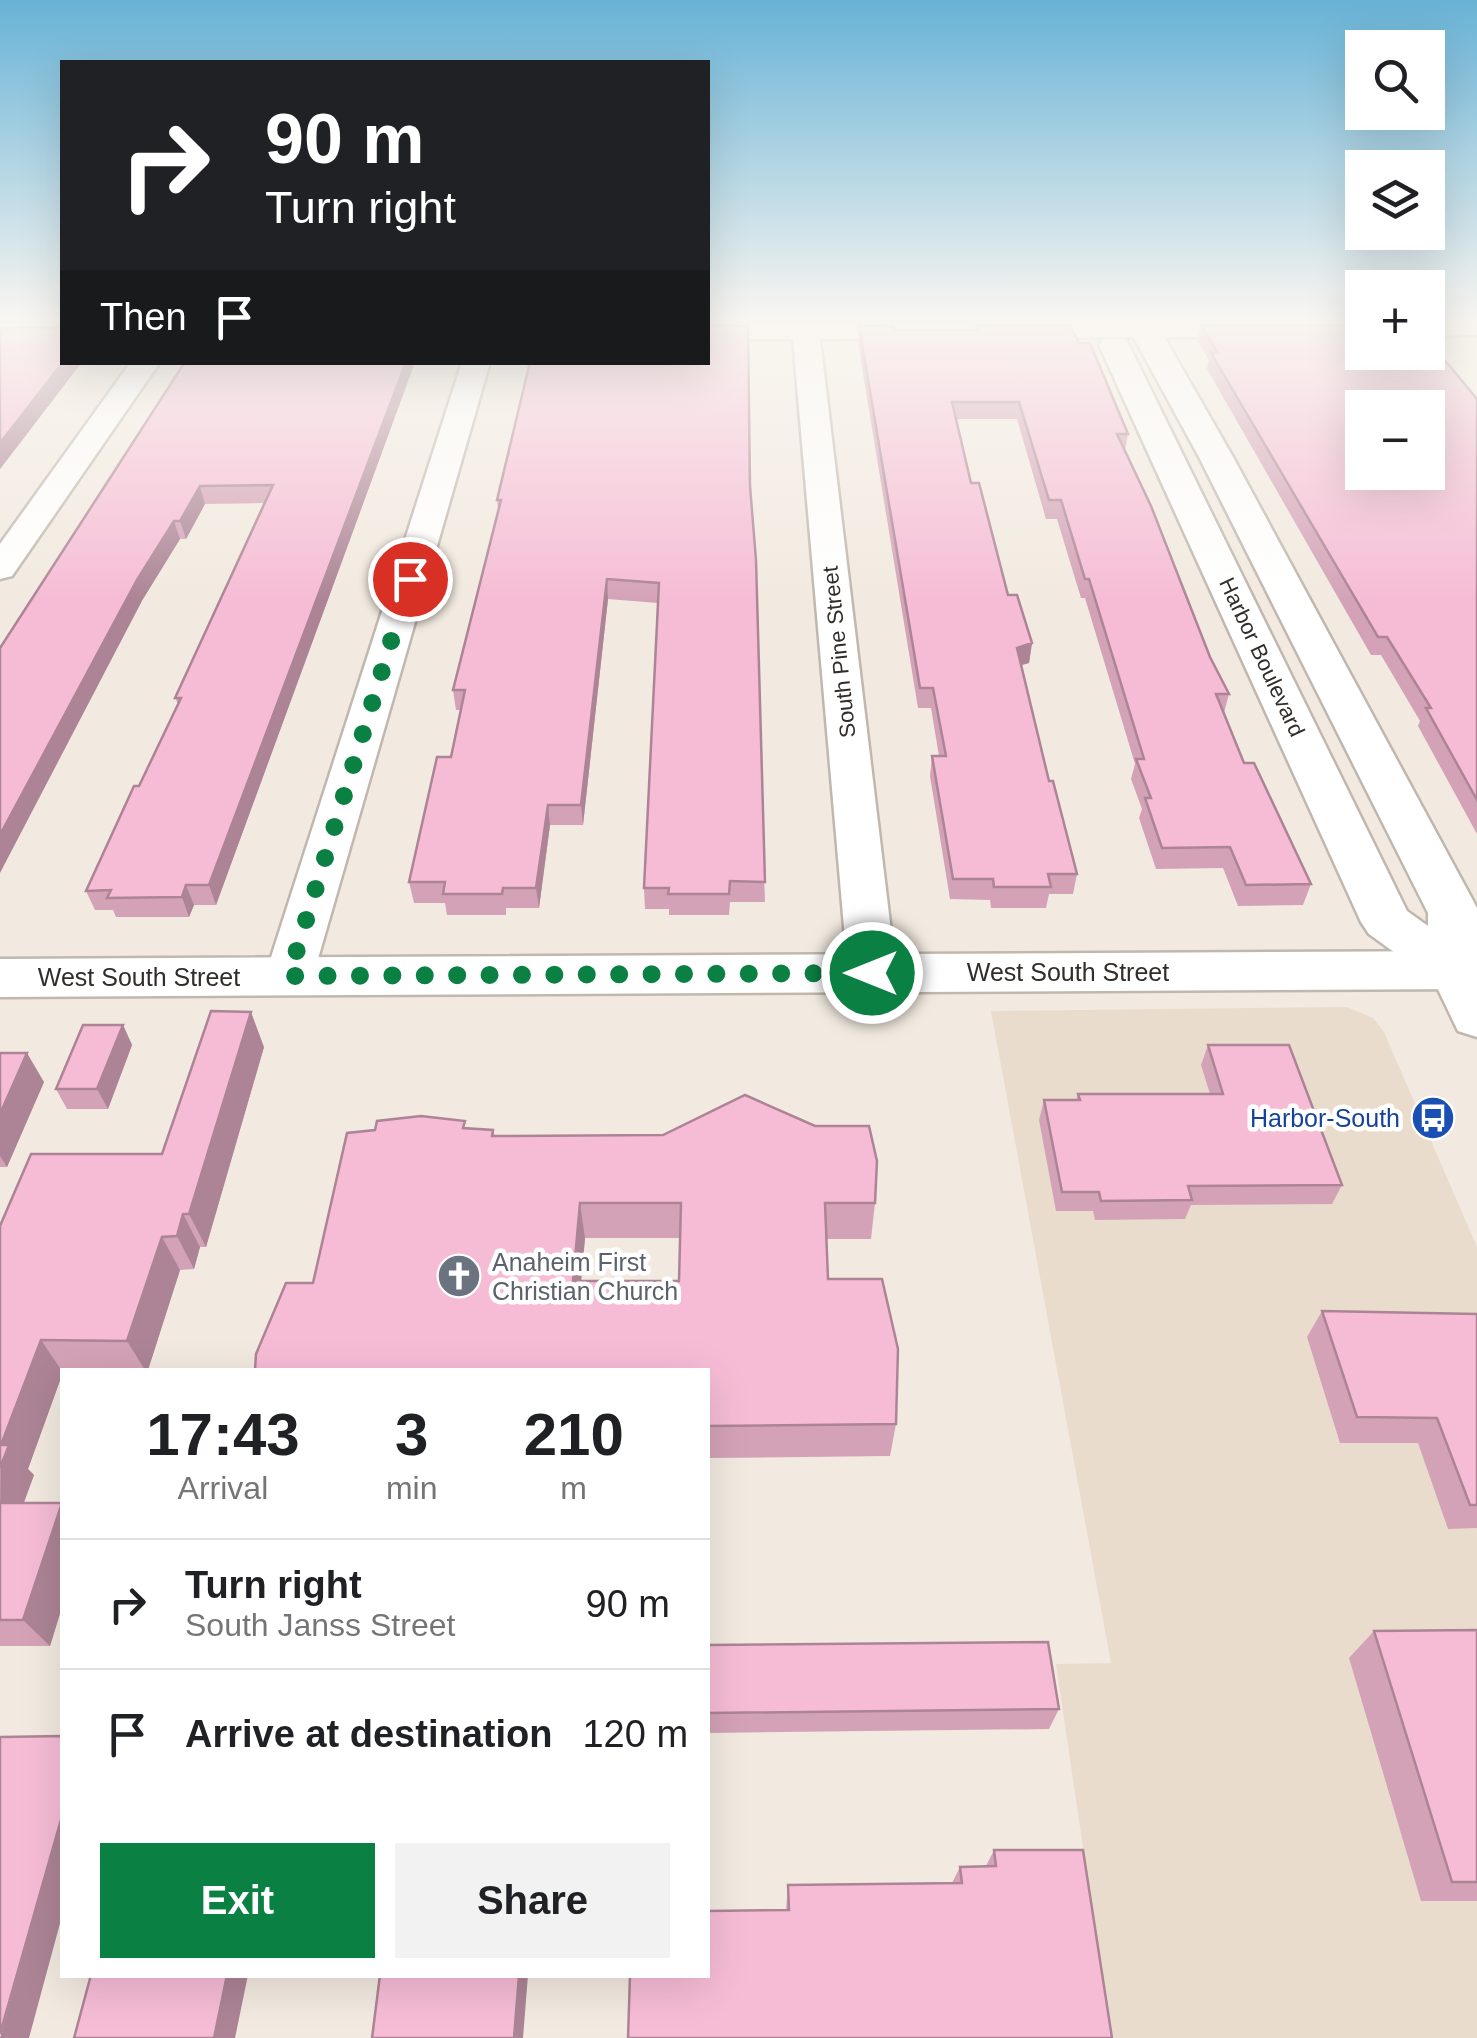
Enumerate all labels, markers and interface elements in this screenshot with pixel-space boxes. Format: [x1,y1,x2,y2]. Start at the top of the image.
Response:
map controls [1345,30,1445,490]
button: search [1345,30,1445,130]
icon: right [100,100,230,230]
text: 90 m [265,100,425,178]
button: layers [1345,150,1445,250]
text: Turn right [265,182,456,233]
button: + [1345,270,1445,370]
icon: arrive [207,290,262,345]
text: Then [100,296,187,338]
button: − [1345,390,1445,490]
pin [368,537,453,622]
icon: arrive [383,552,438,607]
street label: South Pine Street [818,565,860,739]
street label: Harbor Boulevard [1214,574,1310,740]
position arrow [820,921,924,1025]
street label: West South Street [967,958,1169,986]
street label: West South Street [38,963,240,991]
bus stop icon: Harbor-South [1410,1095,1456,1141]
place label: Harbor-South [1250,1104,1400,1132]
place label: Anaheim First Christian Church [492,1248,678,1305]
church icon: Anaheim First Christian Church [436,1253,482,1299]
text: 17:43 [146,1401,300,1468]
text: 3 [395,1401,428,1468]
text: 210 [524,1401,624,1468]
text: Arrival [178,1470,268,1506]
text: min [386,1470,437,1506]
text: m [560,1470,587,1506]
text: Turn right [185,1564,362,1606]
icon: right [100,1577,155,1632]
text: 90 m [586,1583,670,1625]
text: South Janss Street [185,1607,455,1643]
icon: arrive [100,1707,155,1762]
text: Arrive at destination [185,1713,552,1755]
text: 120 m [582,1713,688,1755]
button: Exit [100,1843,375,1958]
button: Share [395,1843,670,1958]

